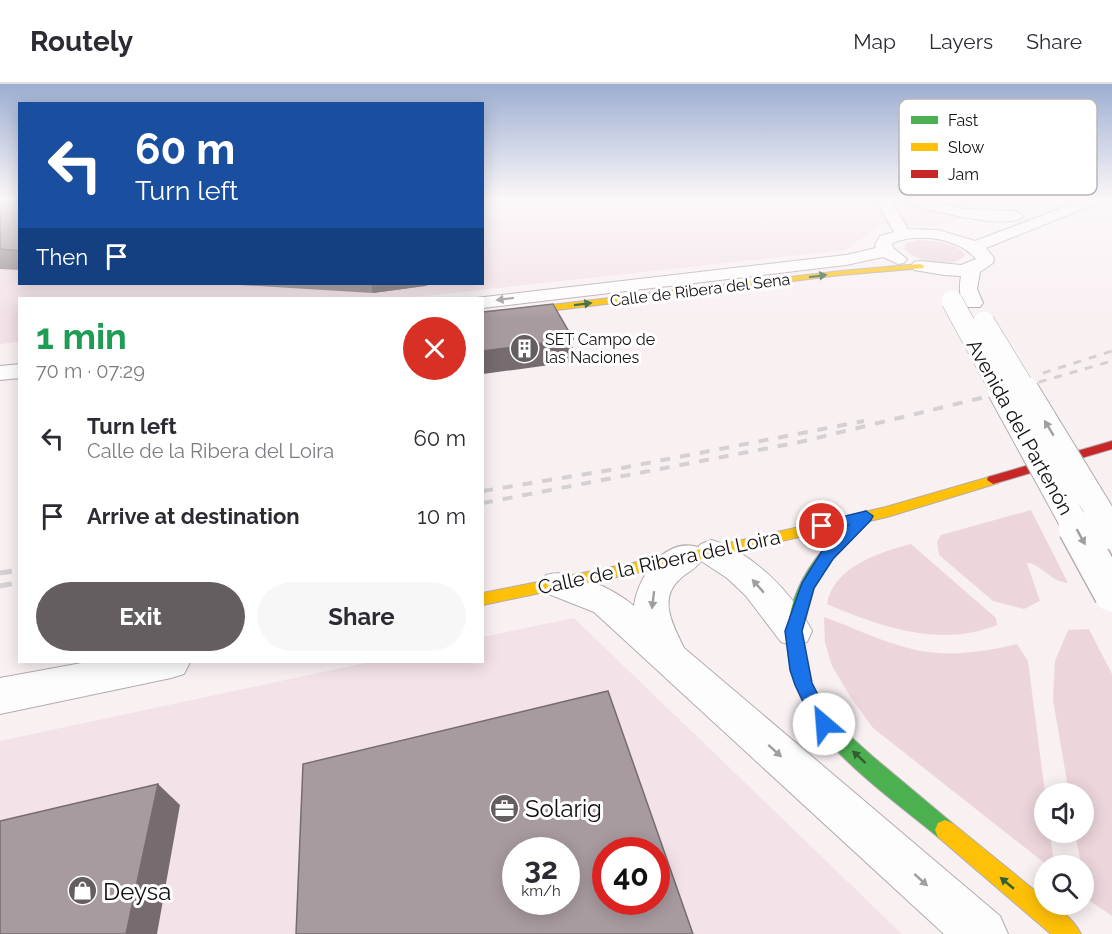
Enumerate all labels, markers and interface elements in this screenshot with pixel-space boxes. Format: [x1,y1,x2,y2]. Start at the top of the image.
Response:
text: Routely [30,25,133,58]
text: Map [853,29,896,54]
text: Layers [929,29,993,54]
text: Share [1026,29,1082,54]
legend [899,99,1097,195]
text: Fast [948,111,979,130]
text: 60 m [135,125,235,174]
icon: left [36,126,114,204]
text: Slow [948,138,984,157]
text: Jam [948,165,979,184]
text: Turn left [135,175,238,206]
icon: arrive [100,240,133,273]
text: Then [36,244,88,270]
street label: Calle de Ribera del Sena [609,270,791,310]
one-way arrow [809,271,828,281]
one-way arrow [495,294,514,304]
one-way arrow [573,299,592,309]
text: 1 min [36,315,127,357]
button: close [403,317,466,380]
place label: SET Campo de las Naciones [545,330,655,367]
building icon: SET Campo de las Naciones [508,332,540,364]
street label: Avenida del Partenón [962,335,1078,519]
text: 70 m · 07:29 [36,359,145,383]
text: Turn left [87,413,177,439]
one-way arrow [1044,420,1055,436]
icon: left [36,422,69,455]
text: 60 m [413,425,466,451]
text: Calle de la Ribera del Loira [87,439,334,463]
icon: arrive [36,500,69,533]
pin [796,500,847,551]
text: Arrive at destination [87,503,300,529]
text: 10 m [417,503,466,529]
icon: arrive [805,509,838,542]
street label: Calle de la Ribera del Loira [536,525,782,599]
one-way arrow [1076,529,1086,546]
one-way arrow [752,579,765,594]
button: Exit [36,582,245,651]
button: Share [257,582,466,651]
one-way arrow [648,591,658,610]
position arrow [792,692,856,756]
one-way arrow [767,744,782,757]
one-way arrow [851,750,866,764]
map controls [1034,783,1094,915]
button: sound [1034,783,1094,843]
office icon: Solarig [488,792,520,824]
place label: Solarig [525,794,602,823]
speed limit sign: 40 [592,837,670,915]
text: 32 [524,851,558,886]
button: search [1034,855,1094,915]
one-way arrow [913,873,928,886]
shop icon: Deysa [66,875,98,907]
place label: Deysa [103,877,171,906]
one-way arrow [999,877,1015,890]
text: km/h [521,882,561,900]

